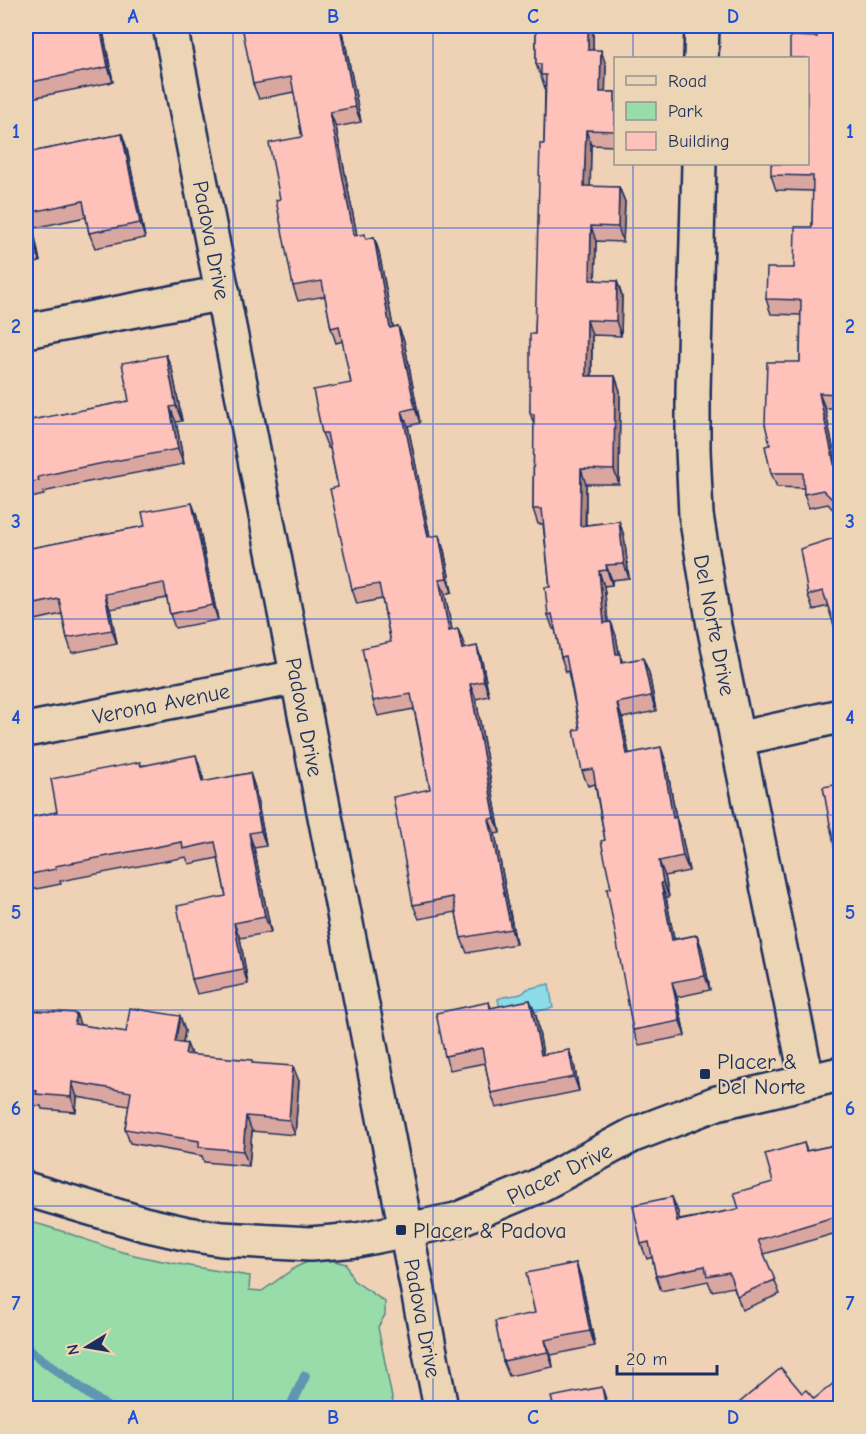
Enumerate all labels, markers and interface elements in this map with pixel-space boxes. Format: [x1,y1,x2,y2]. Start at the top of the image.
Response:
text: A [127,5,139,28]
text: B [327,5,339,28]
text: C [527,5,539,28]
text: D [727,5,739,28]
legend [614,57,809,165]
text: Road [668,71,707,92]
text: Park [668,101,703,122]
text: 1 [12,120,20,143]
text: 1 [846,120,854,143]
text: Building [668,131,730,152]
street label: Padova Drive [187,179,235,302]
text: 2 [11,315,21,338]
text: 2 [845,315,855,338]
text: 3 [11,510,21,533]
text: 3 [845,510,855,533]
street label: Del Norte Drive [688,552,740,698]
street label: Padova Drive [280,656,328,779]
street label: Verona Avenue [90,678,232,730]
text: 4 [11,706,21,729]
text: 4 [845,706,855,729]
text: 5 [11,901,21,924]
text: 5 [845,901,855,924]
place label: Placer & Del Norte [717,1049,806,1100]
marker: Placer & Del Norte [698,1067,712,1081]
text: 6 [11,1097,21,1120]
text: 6 [845,1097,855,1120]
street label: Placer Drive [503,1137,616,1210]
place label: Placer & Padova [413,1218,567,1244]
marker: Placer & Padova [394,1223,408,1237]
street label: Padova Drive [398,1257,446,1380]
text: 7 [12,1292,21,1315]
text: 7 [846,1292,855,1315]
north arrow [57,1317,117,1377]
scale bar [617,1338,718,1376]
text: N [63,1343,83,1357]
text: 20 m [626,1349,667,1370]
text: A [127,1406,139,1429]
text: B [327,1406,339,1429]
text: C [527,1406,539,1429]
text: D [727,1406,739,1429]

